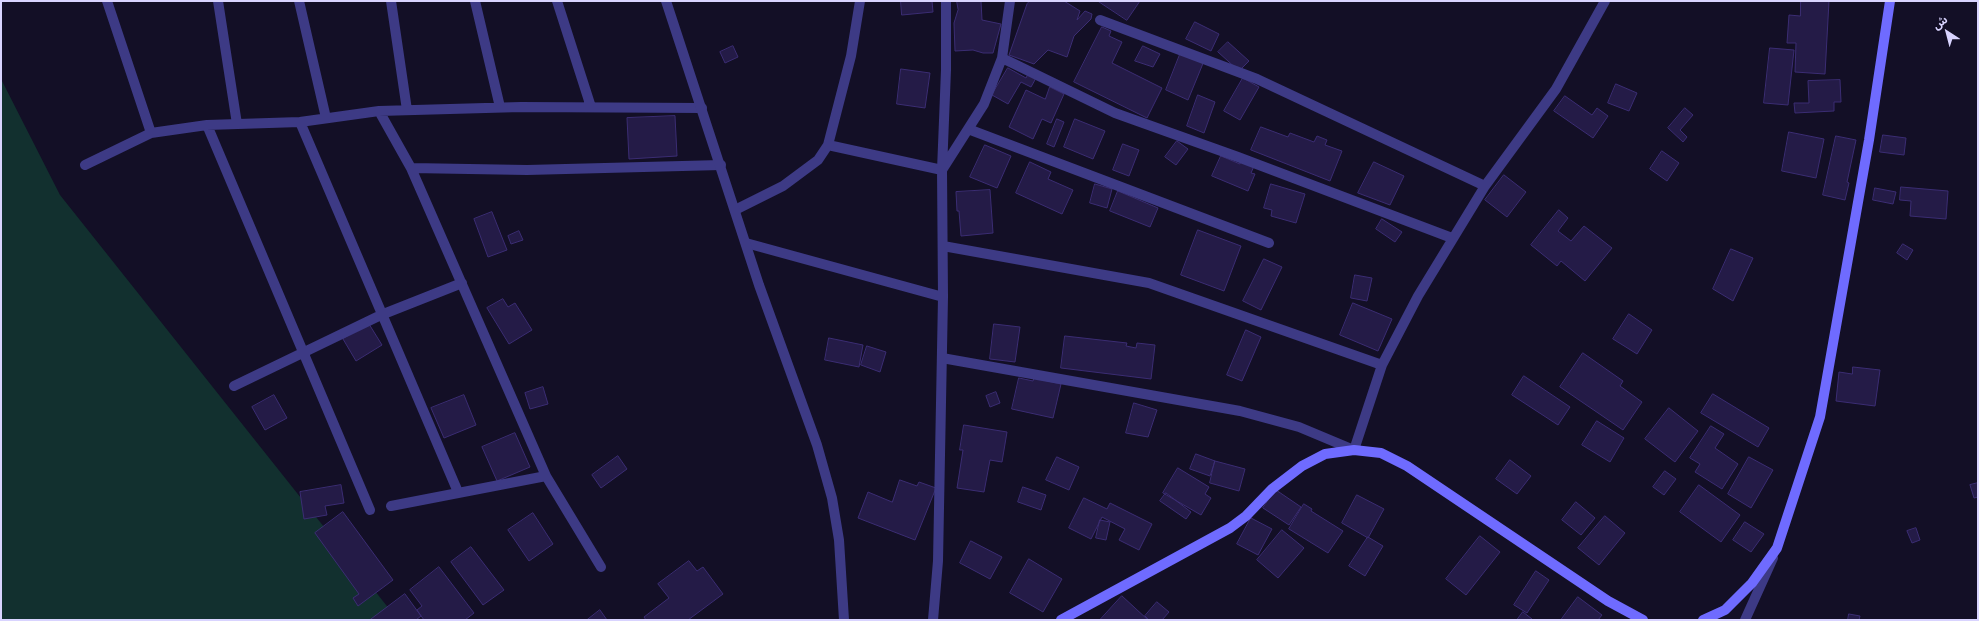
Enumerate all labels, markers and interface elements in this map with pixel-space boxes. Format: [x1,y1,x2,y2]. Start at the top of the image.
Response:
north arrow [1927,12,1967,52]
text: ش [1930,13,1950,32]

